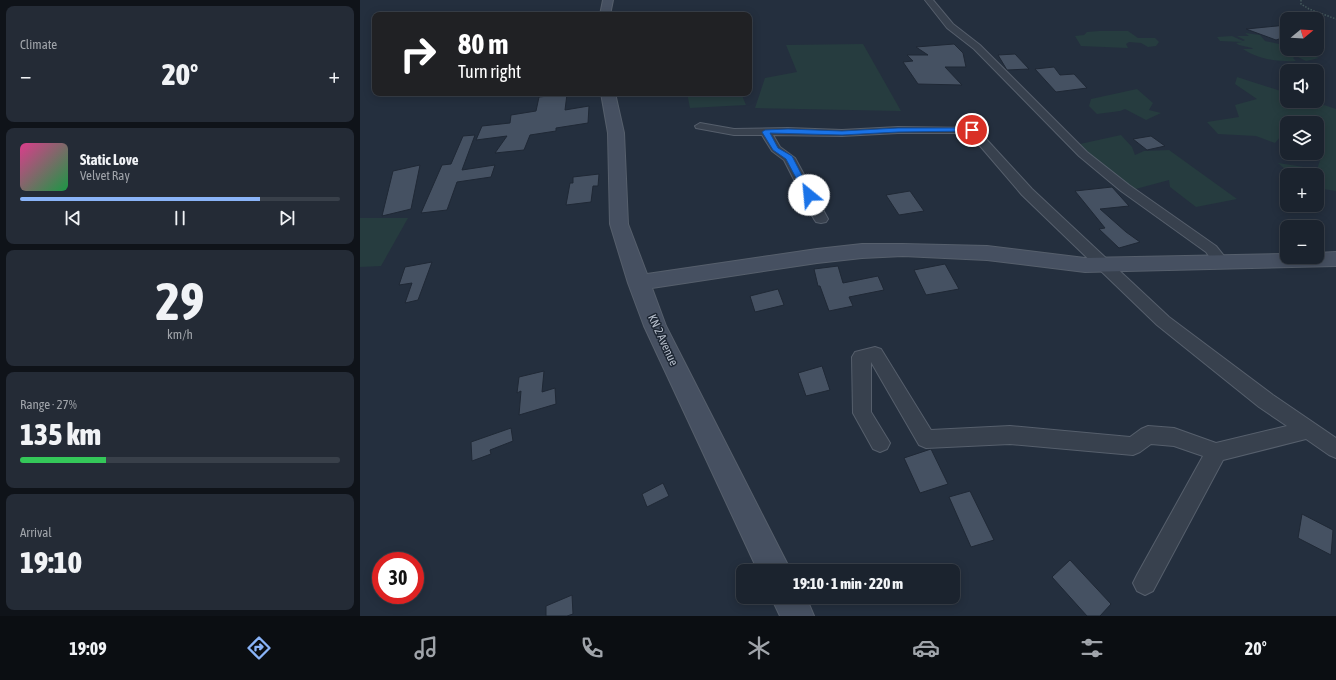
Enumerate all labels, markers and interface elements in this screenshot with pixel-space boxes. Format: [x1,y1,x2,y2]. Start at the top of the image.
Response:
north arrow [1280,12,1324,56]
map controls [1280,12,1324,264]
icon: right [392,28,444,80]
text: 80 m [458,28,508,60]
text: Climate [20,37,57,52]
text: 20° [162,57,198,91]
text: Turn right [458,61,521,82]
text: − [20,62,31,88]
text: + [329,62,340,88]
button: sound [1280,64,1324,108]
pin [955,113,989,147]
button: layers [1280,116,1324,160]
icon: arrive [961,119,983,141]
text: Static Love [80,151,139,168]
text: Velvet Ray [80,168,130,183]
button: + [1280,168,1324,212]
position arrow [788,174,830,216]
icon: previous [62,207,84,229]
icon: pause [169,207,191,229]
icon: next [276,207,298,229]
button: − [1280,220,1324,264]
text: 29 [156,271,204,331]
street label: KN 2 Avenue [645,312,681,368]
text: km/h [167,327,193,342]
text: Range · 27% [20,397,77,412]
text: 135 km [20,417,101,451]
text: Arrival [20,525,52,540]
text: 19:10 [20,545,82,579]
speed limit sign: 30 [372,552,424,604]
text: 19:10 · 1 min · 220 m [793,575,903,592]
icon: directions [245,634,273,662]
icon: music [412,634,440,662]
icon: phone [578,634,606,662]
icon: climate [745,634,773,662]
icon: car [912,634,940,662]
icon: filters [1078,634,1106,662]
text: 19:09 [69,638,107,659]
text: 20° [1245,638,1267,659]

